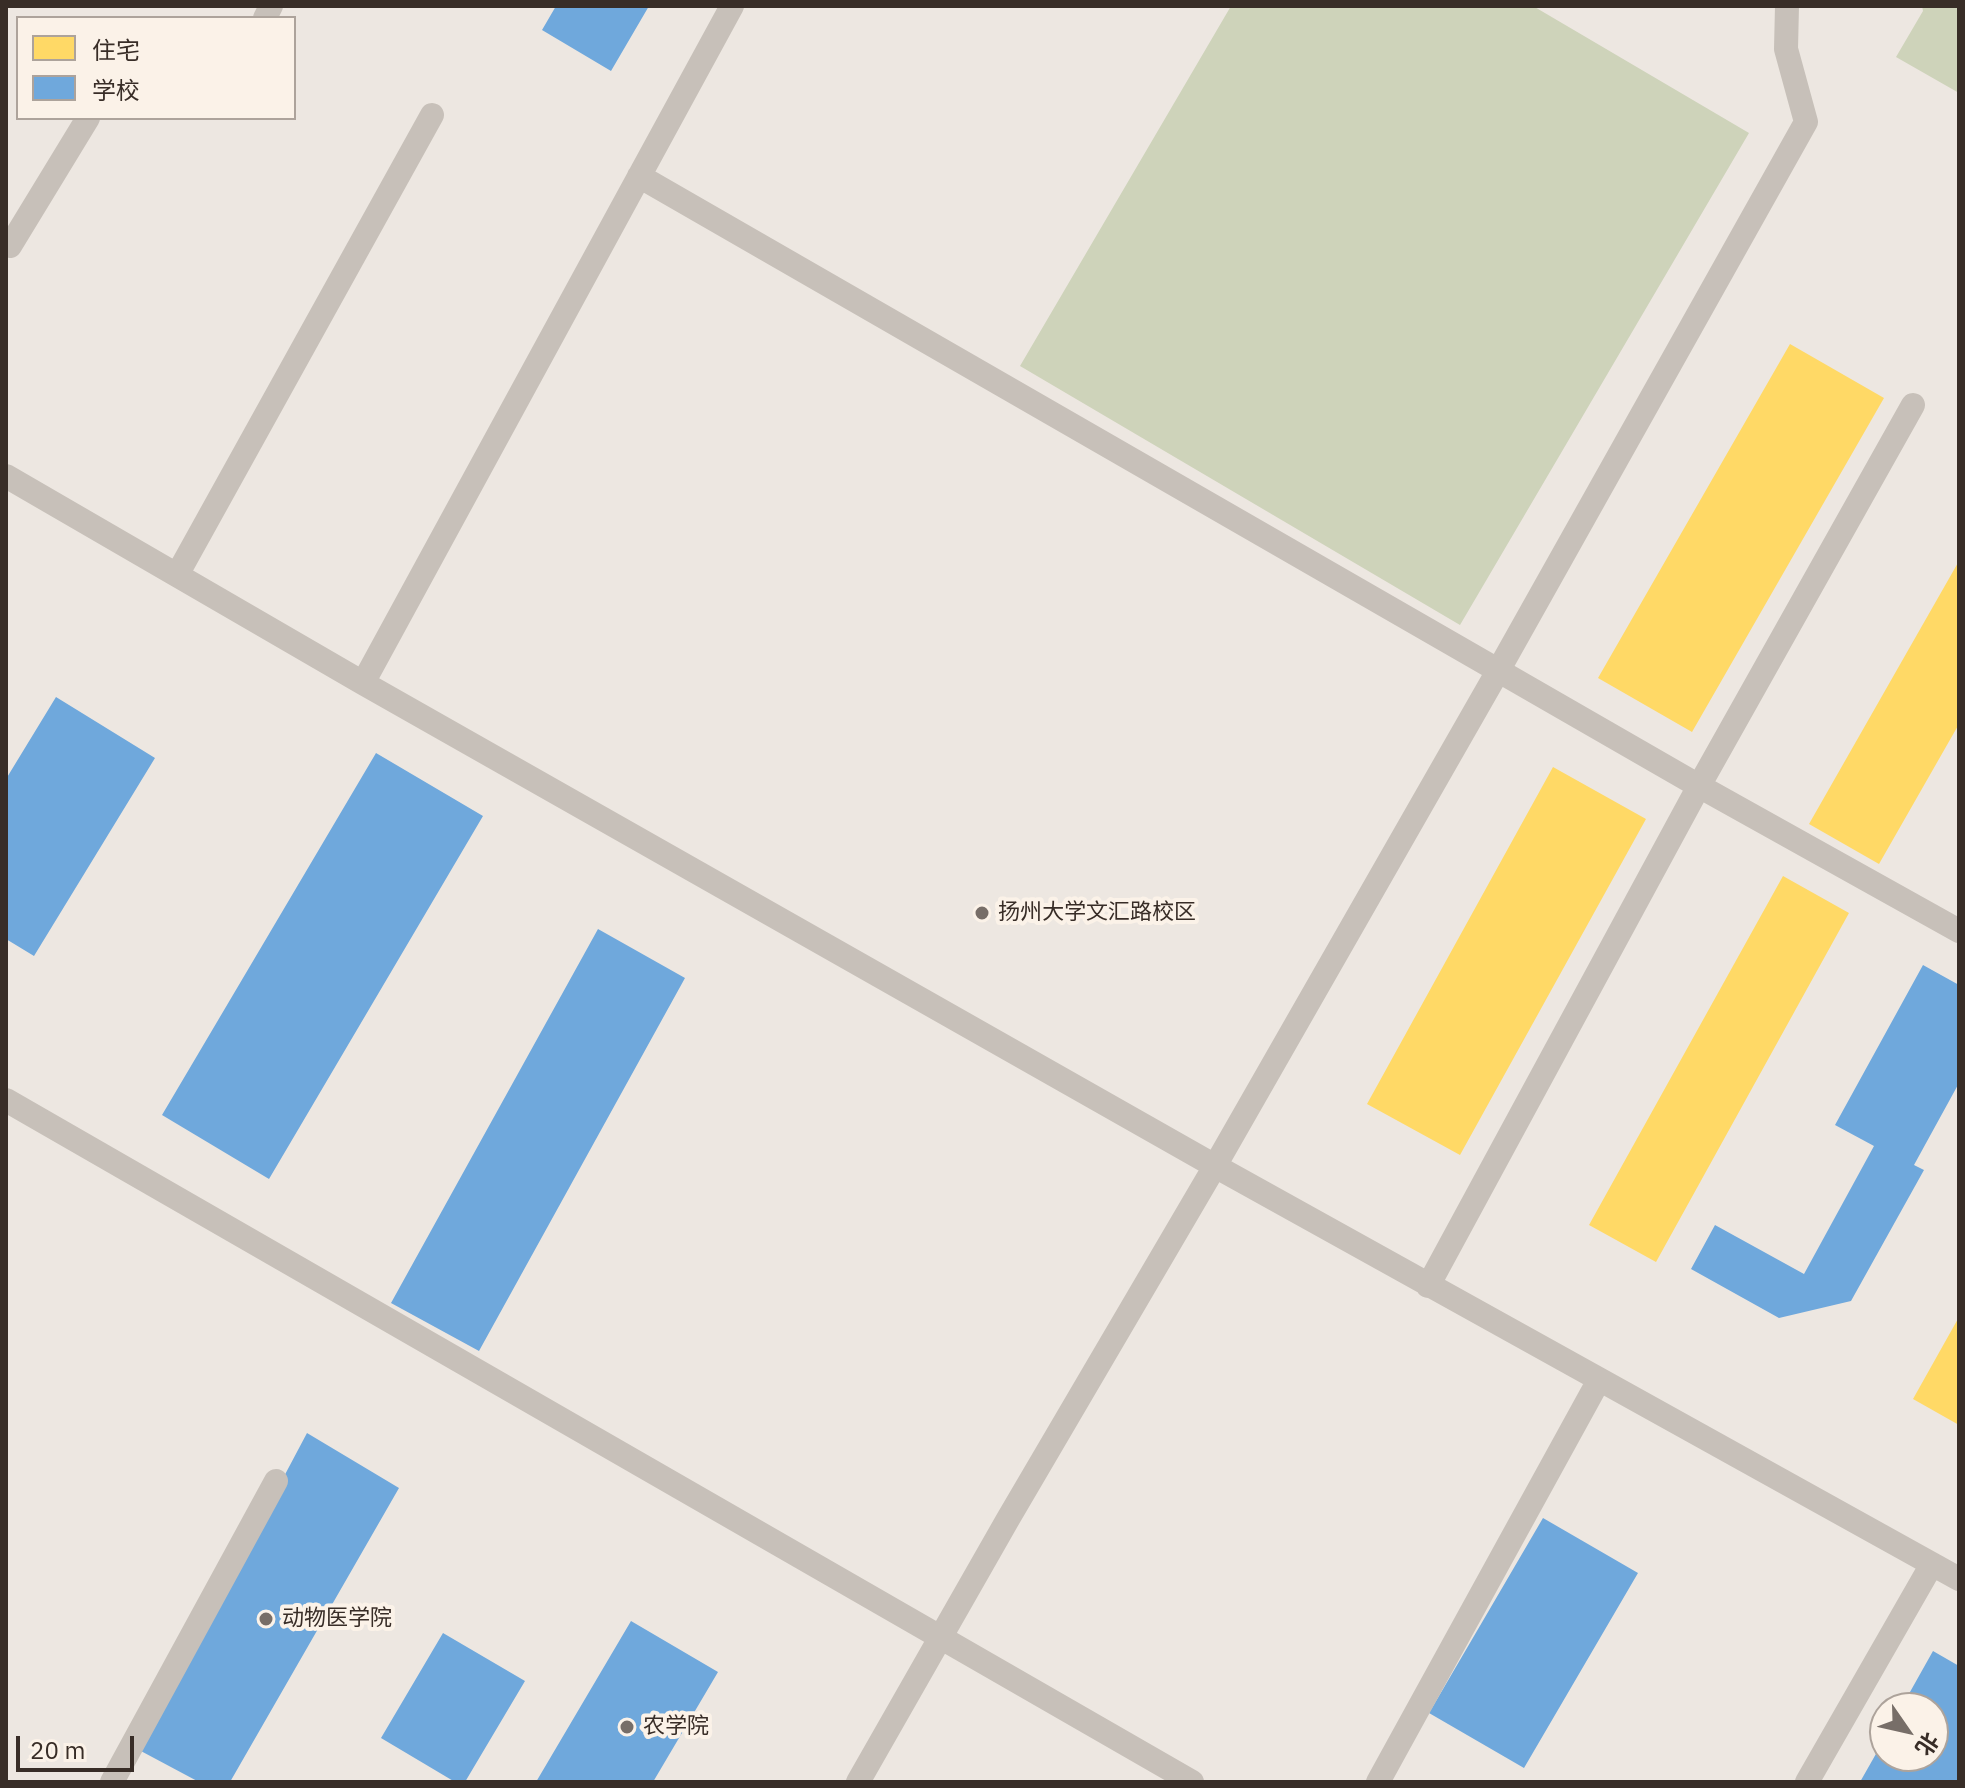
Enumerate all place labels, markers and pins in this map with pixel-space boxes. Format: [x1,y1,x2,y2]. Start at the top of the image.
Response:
place label: 扬州大学文汇路校区 [998,900,1196,926]
marker: 扬州大学文汇路校区 [973,904,991,922]
place label: 动物医学院 [282,1606,392,1632]
marker: 动物医学院 [257,1610,275,1628]
place label: 农学院 [643,1714,709,1740]
marker: 农学院 [618,1718,636,1736]

